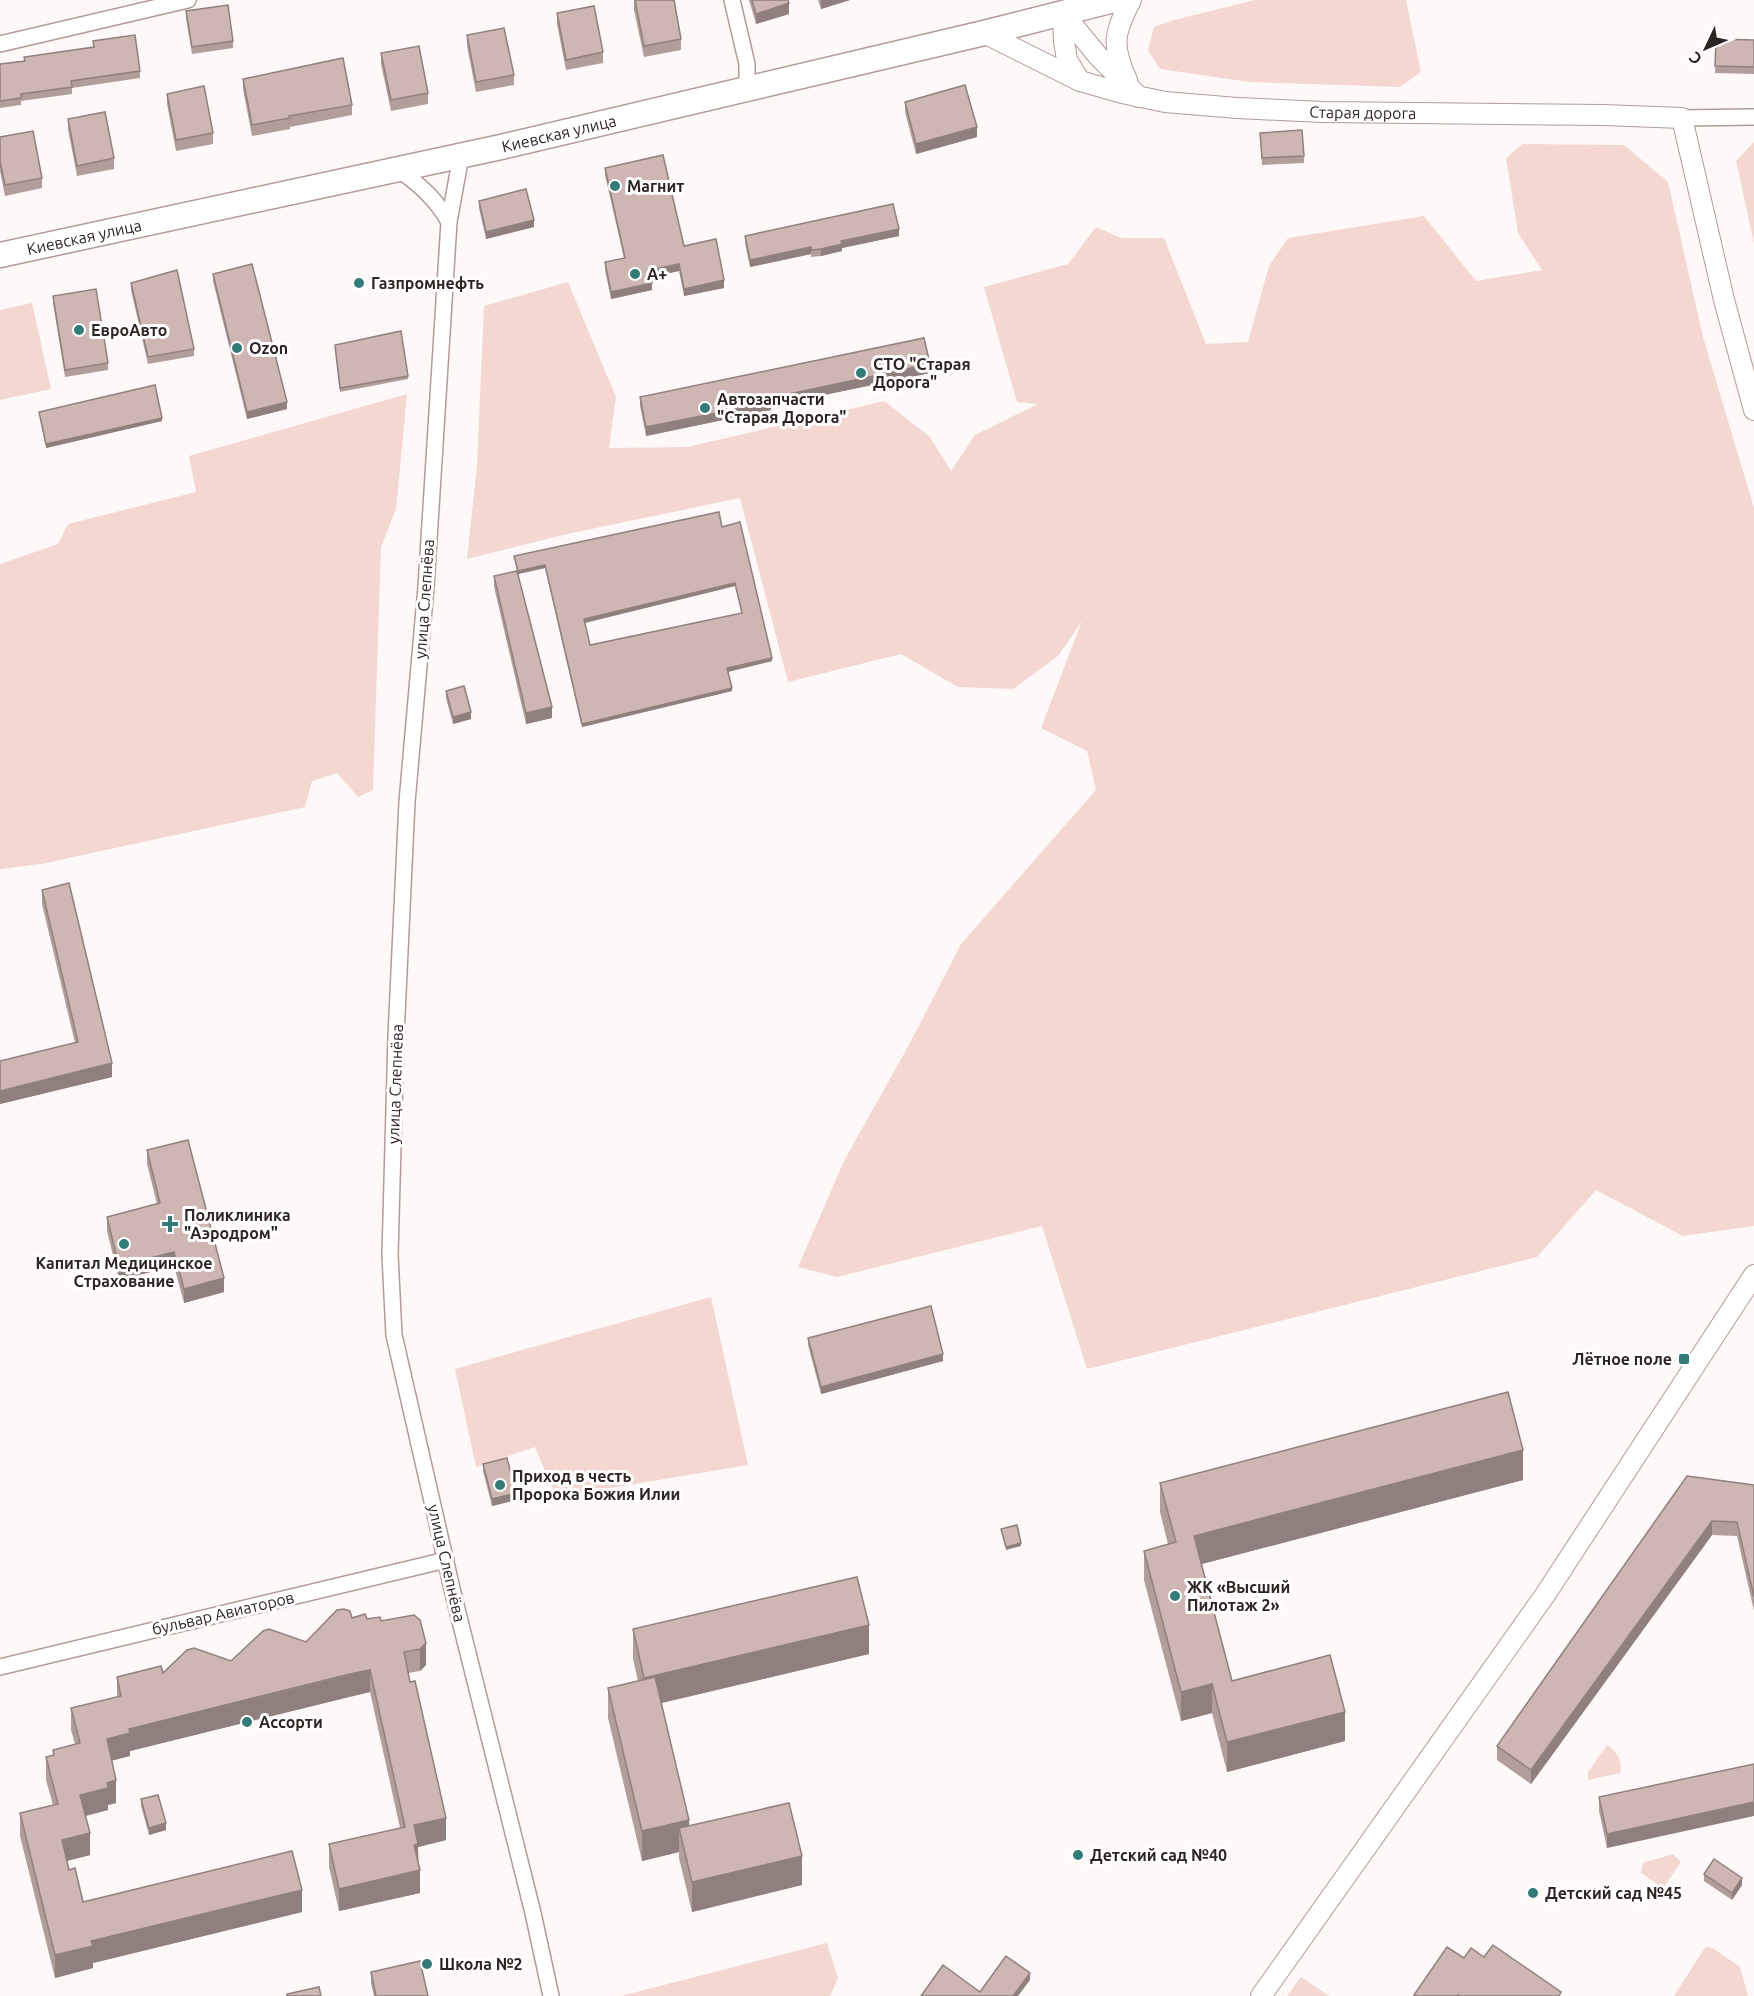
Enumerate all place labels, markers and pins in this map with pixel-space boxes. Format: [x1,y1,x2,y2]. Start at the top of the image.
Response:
place label: Магнит [627,177,684,195]
marker: Магнит [608,179,622,193]
place label: А+ [647,265,667,283]
marker: А+ [628,267,642,281]
place label: Газпромнефть [371,274,484,292]
marker: Газпромнефть [352,276,366,290]
place label: ЕвроАвто [91,321,167,339]
marker: ЕвроАвто [72,323,86,337]
place label: Ozon [249,339,288,357]
marker: Ozon [230,341,244,355]
place label: СТО "Старая Дорога" [873,355,971,391]
marker: СТО "Старая Дорога" [854,366,868,380]
place label: Автозапчасти "Старая Дорога" [717,390,846,426]
marker: Автозапчасти "Старая Дорога" [698,401,712,415]
place label: Поликлиника "Аэродром" [184,1206,291,1242]
marker: Поликлиника "Аэродром" [161,1215,179,1233]
marker: Капитал Медицинское Страхование [117,1237,131,1251]
place label: Капитал Медицинское Страхование [36,1254,213,1290]
place label: Лётное поле [1572,1350,1672,1368]
marker: Лётное поле [1677,1352,1691,1366]
place label: Приход в честь Пророка Божия Илии [512,1467,680,1503]
marker: Приход в честь Пророка Божия Илии [493,1478,507,1492]
place label: ЖК «Высший Пилотаж 2» [1187,1578,1290,1614]
marker: ЖК «Высший Пилотаж 2» [1168,1589,1182,1603]
place label: Ассорти [259,1713,323,1731]
marker: Ассорти [240,1715,254,1729]
place label: Детский сад №40 [1090,1846,1227,1864]
marker: Детский сад №40 [1071,1848,1085,1862]
place label: Детский сад №45 [1545,1884,1682,1902]
marker: Детский сад №45 [1526,1886,1540,1900]
place label: Школа №2 [439,1955,523,1973]
marker: Школа №2 [420,1957,434,1971]

